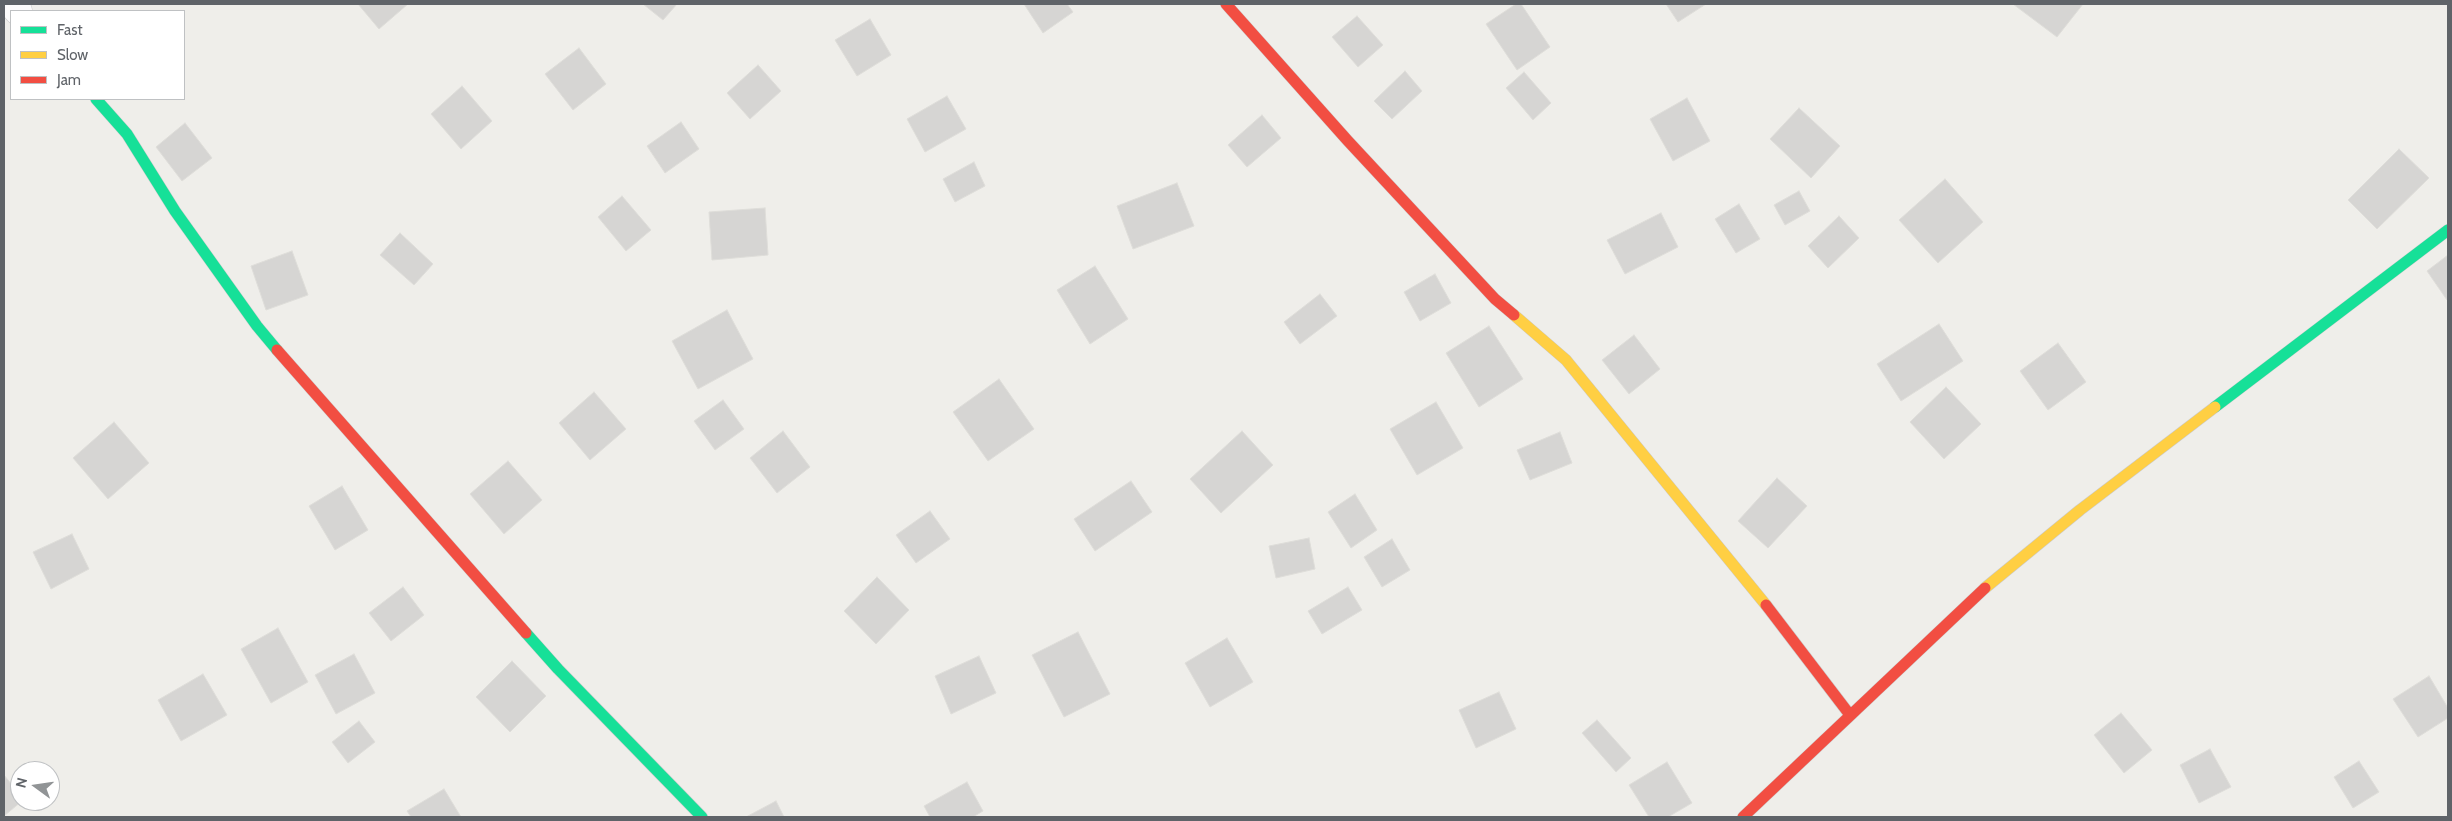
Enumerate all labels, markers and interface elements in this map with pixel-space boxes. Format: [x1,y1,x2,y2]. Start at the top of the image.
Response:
legend [10,10,185,100]
text: Fast [57,21,82,39]
text: Slow [57,46,88,64]
text: Jam [57,71,81,89]
north arrow [10,761,60,811]
text: N [11,776,31,790]

